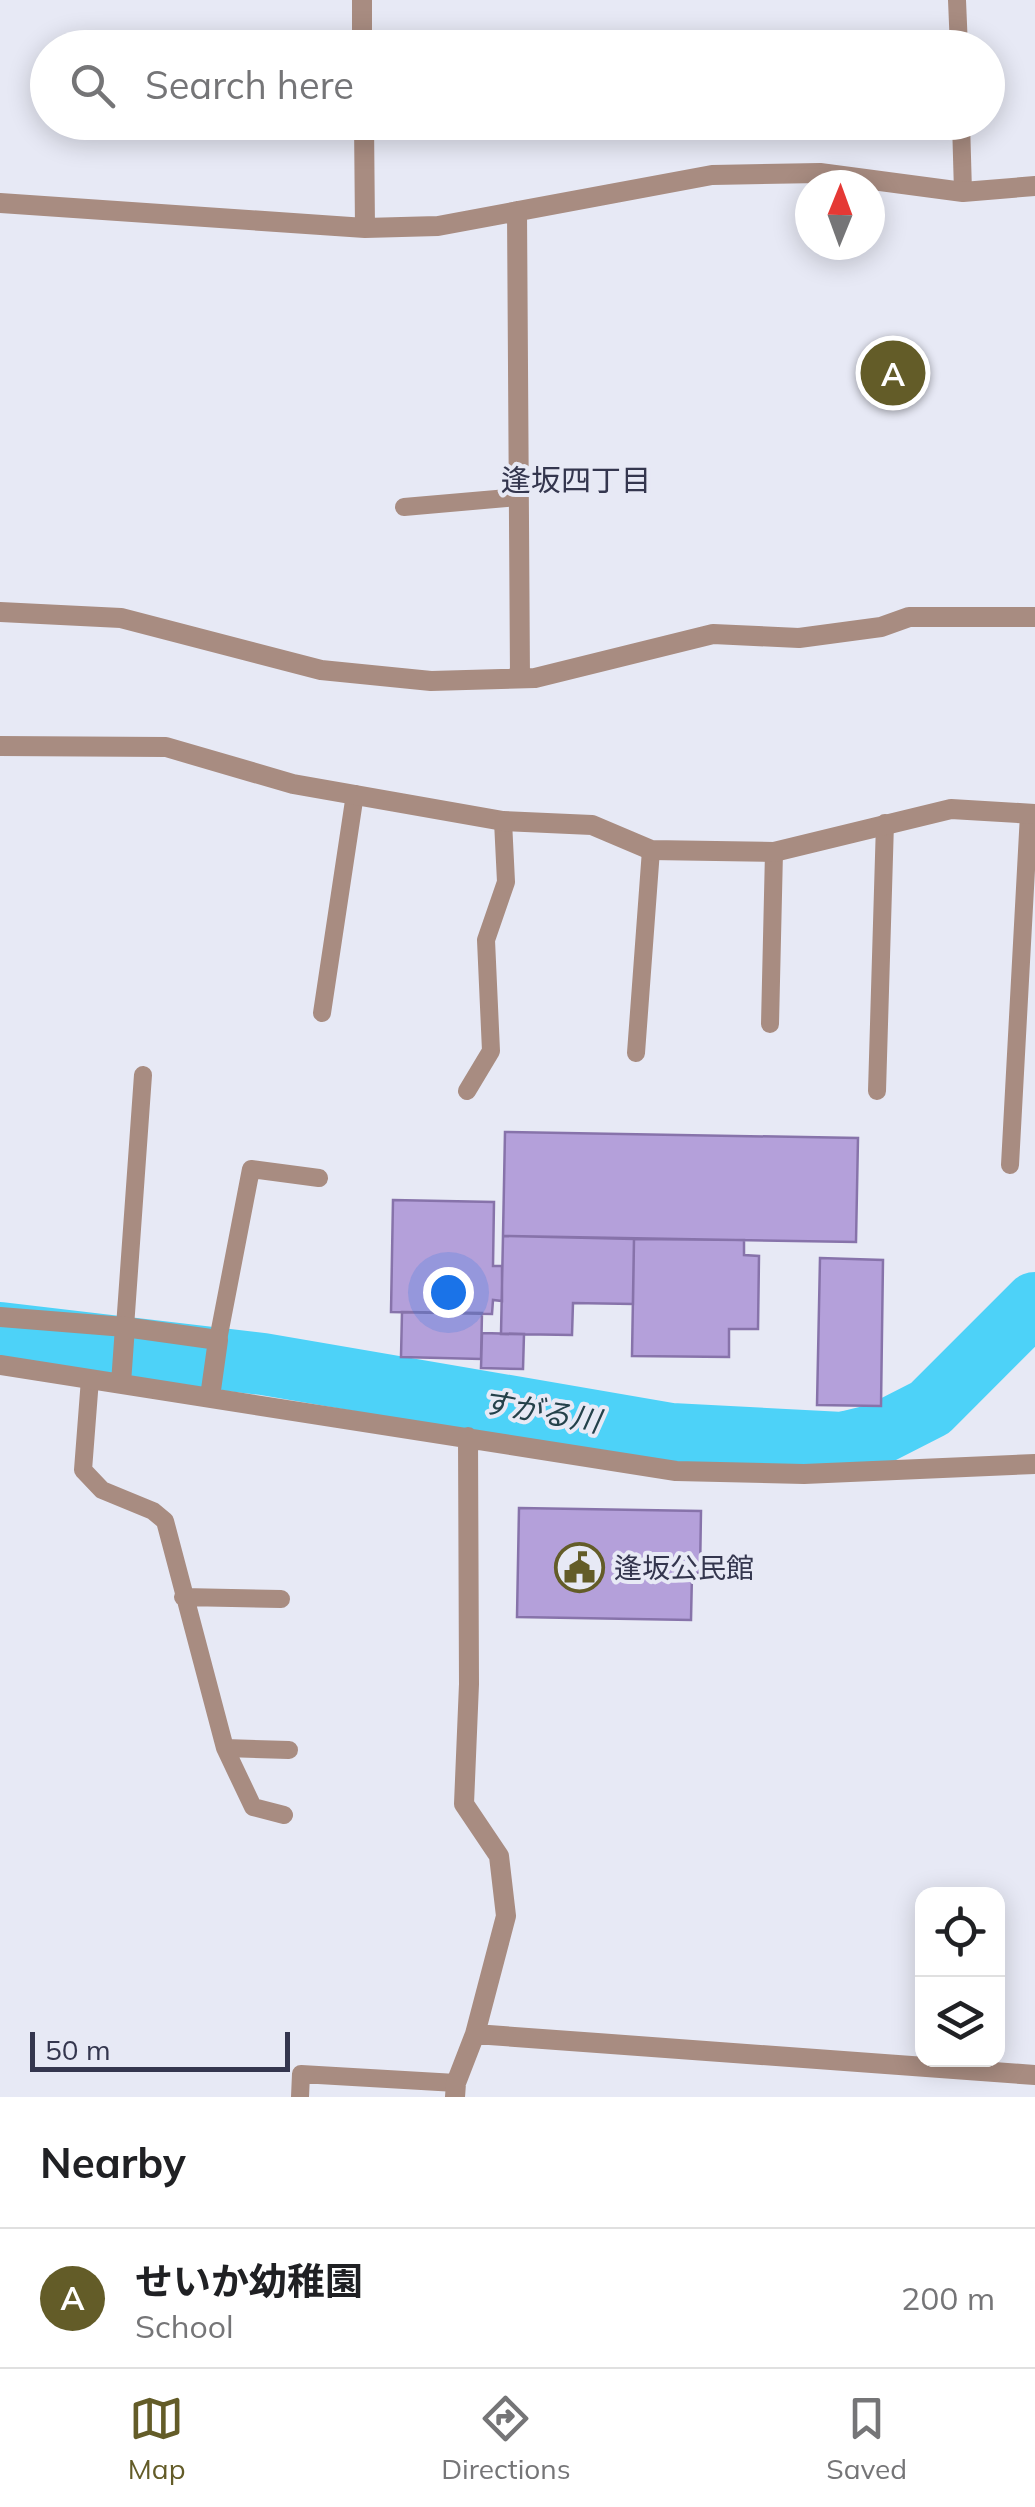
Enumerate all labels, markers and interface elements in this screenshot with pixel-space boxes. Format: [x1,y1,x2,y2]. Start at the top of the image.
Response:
search box [30,30,1005,140]
icon: search [65,58,120,113]
text: Search here [145,61,354,109]
north arrow [795,170,885,260]
pin: A [860,336,926,410]
district label: 逢坂四丁目 [501,461,651,499]
your location [423,1267,474,1318]
water label: すがる川 [479,1382,607,1441]
public building icon: 逢坂公民館 [553,1542,605,1594]
place label: 逢坂公民館 [614,1550,754,1585]
map controls [915,1887,1005,2067]
button: locate [915,1887,1005,1977]
button: layers [915,1977,1005,2067]
scale bar [30,2027,290,2072]
text: 50 m [45,2032,111,2067]
text: Nearby [40,2136,186,2189]
text: せいか幼稚園 [135,2257,363,2305]
text: A [60,2278,85,2318]
text: 200 m [901,2278,995,2318]
text: School [135,2306,234,2346]
tab: Map [128,2391,185,2486]
tab: Directions [441,2391,571,2486]
tab: Saved [826,2391,907,2486]

